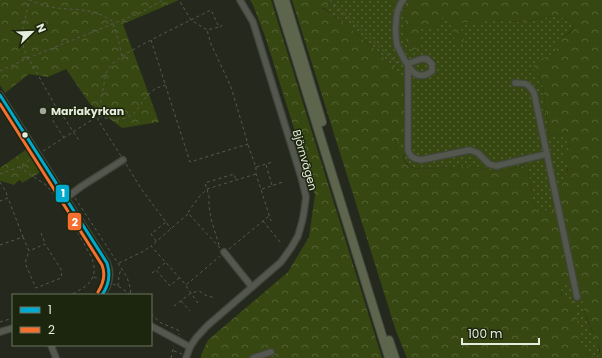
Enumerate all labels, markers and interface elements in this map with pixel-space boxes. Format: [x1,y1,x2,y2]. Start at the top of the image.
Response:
north arrow [12,12,52,52]
text: N [32,21,50,35]
place label: Mariakyrkan [51,103,124,119]
marker: Mariakyrkan [38,106,48,116]
street label: Björnvägen [289,128,321,192]
unlabelled marker [20,130,30,140]
line badge: 1 [55,184,70,203]
text: 1 [61,185,65,201]
line badge: 2 [67,212,82,231]
text: 2 [72,214,78,230]
legend [12,294,152,346]
text: 1 [48,301,52,318]
scale bar [462,320,539,346]
text: 2 [48,321,55,338]
text: 100 m [468,325,502,342]

